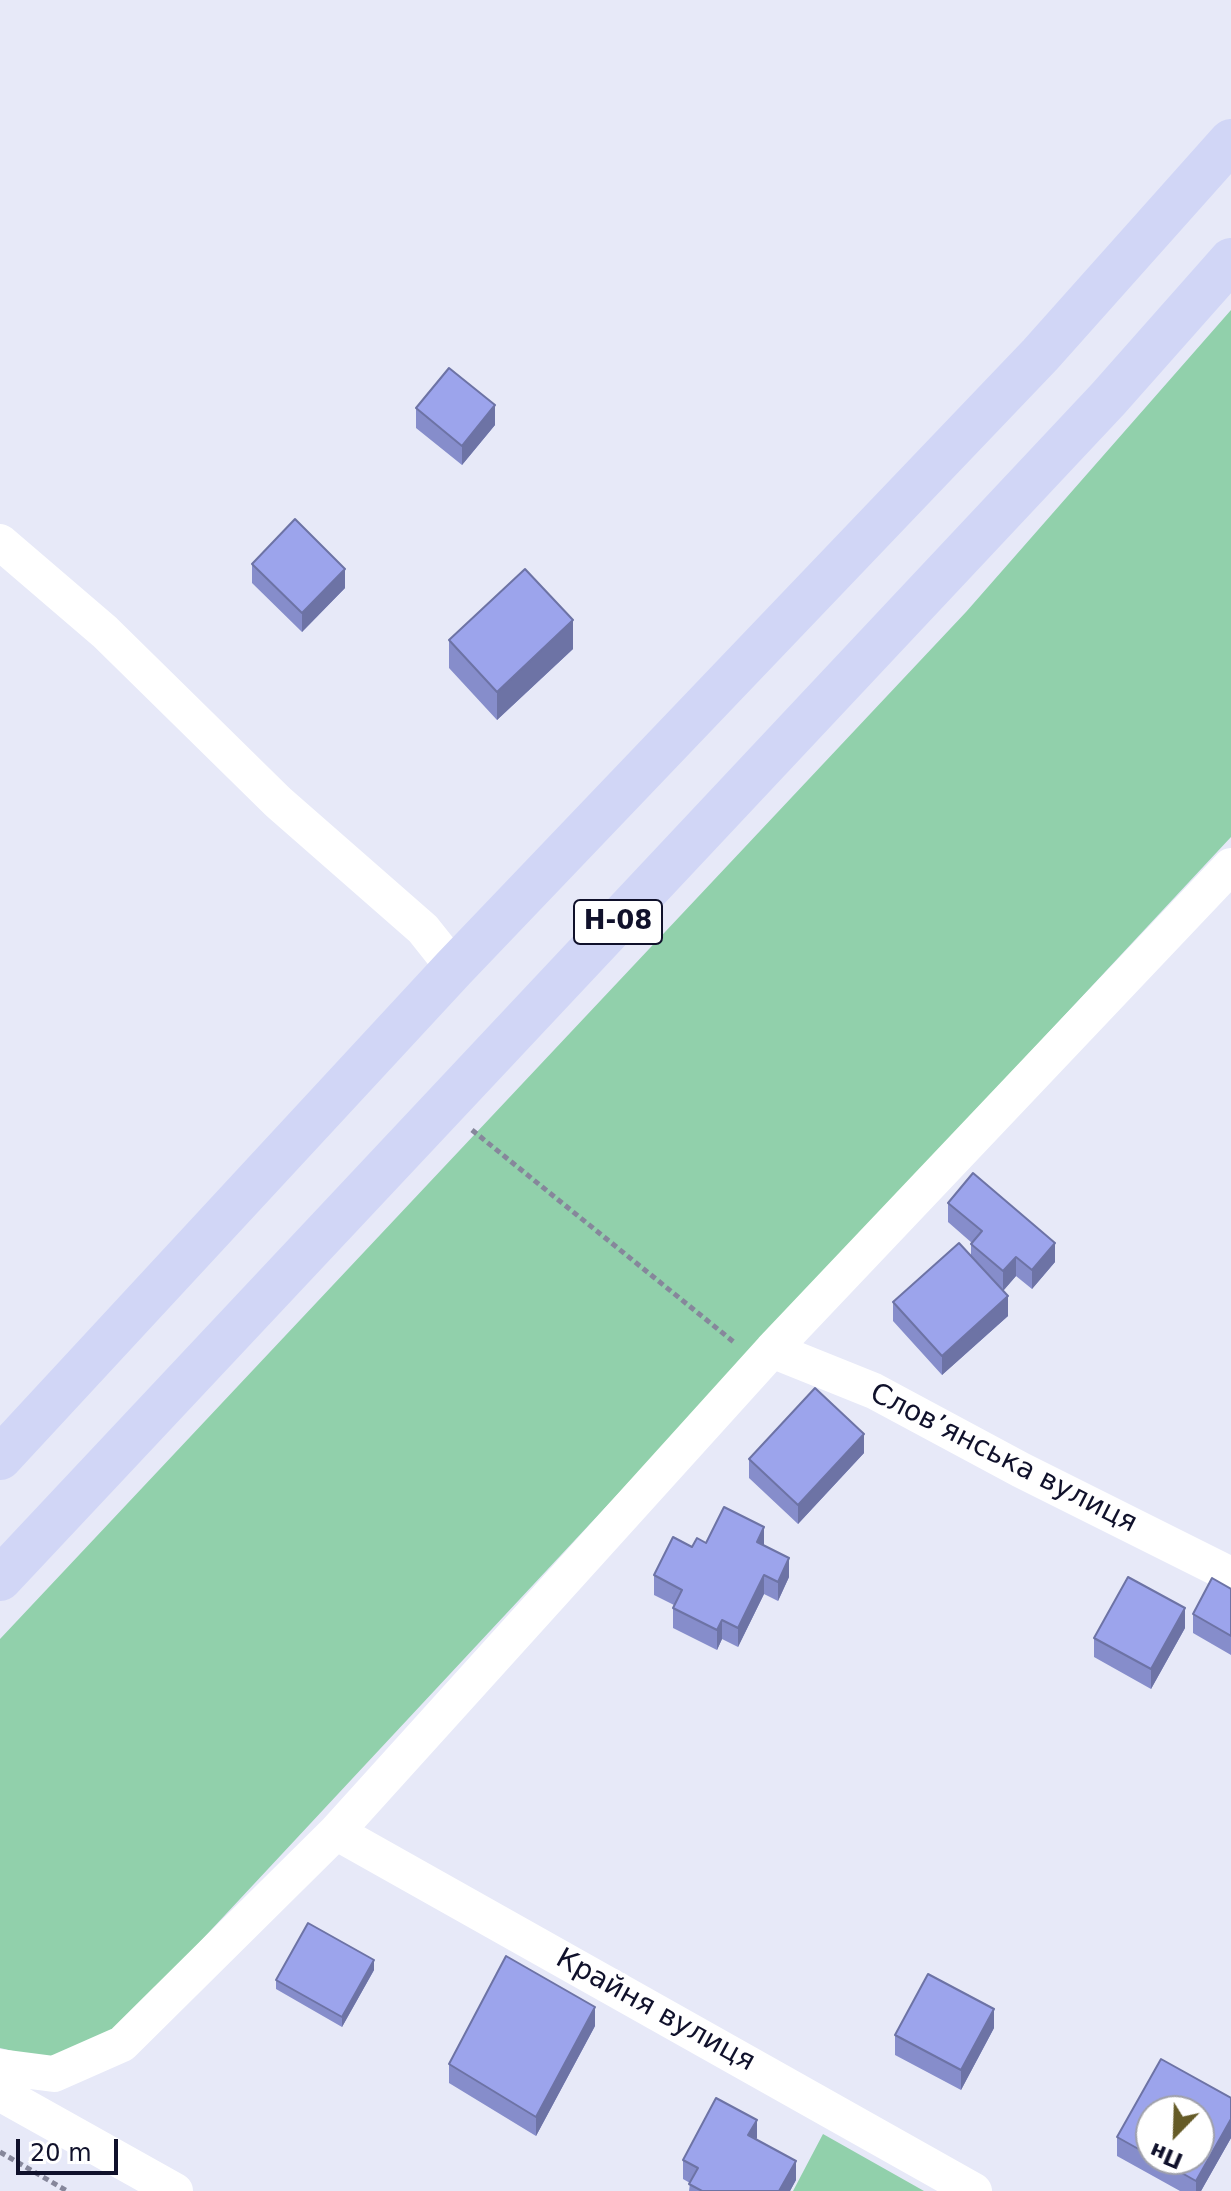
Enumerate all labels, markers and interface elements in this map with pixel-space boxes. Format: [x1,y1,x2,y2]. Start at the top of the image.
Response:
road number: Н-08 [574,900,662,944]
street label: Словʼянська вулиця [864,1377,1142,1541]
street label: Крайня вулиця [550,1942,760,2080]
north arrow [1135,2095,1215,2175]
scale bar [20,2123,122,2173]
text: Пн [1146,2138,1187,2174]
text: 20 m [30,2139,92,2167]

